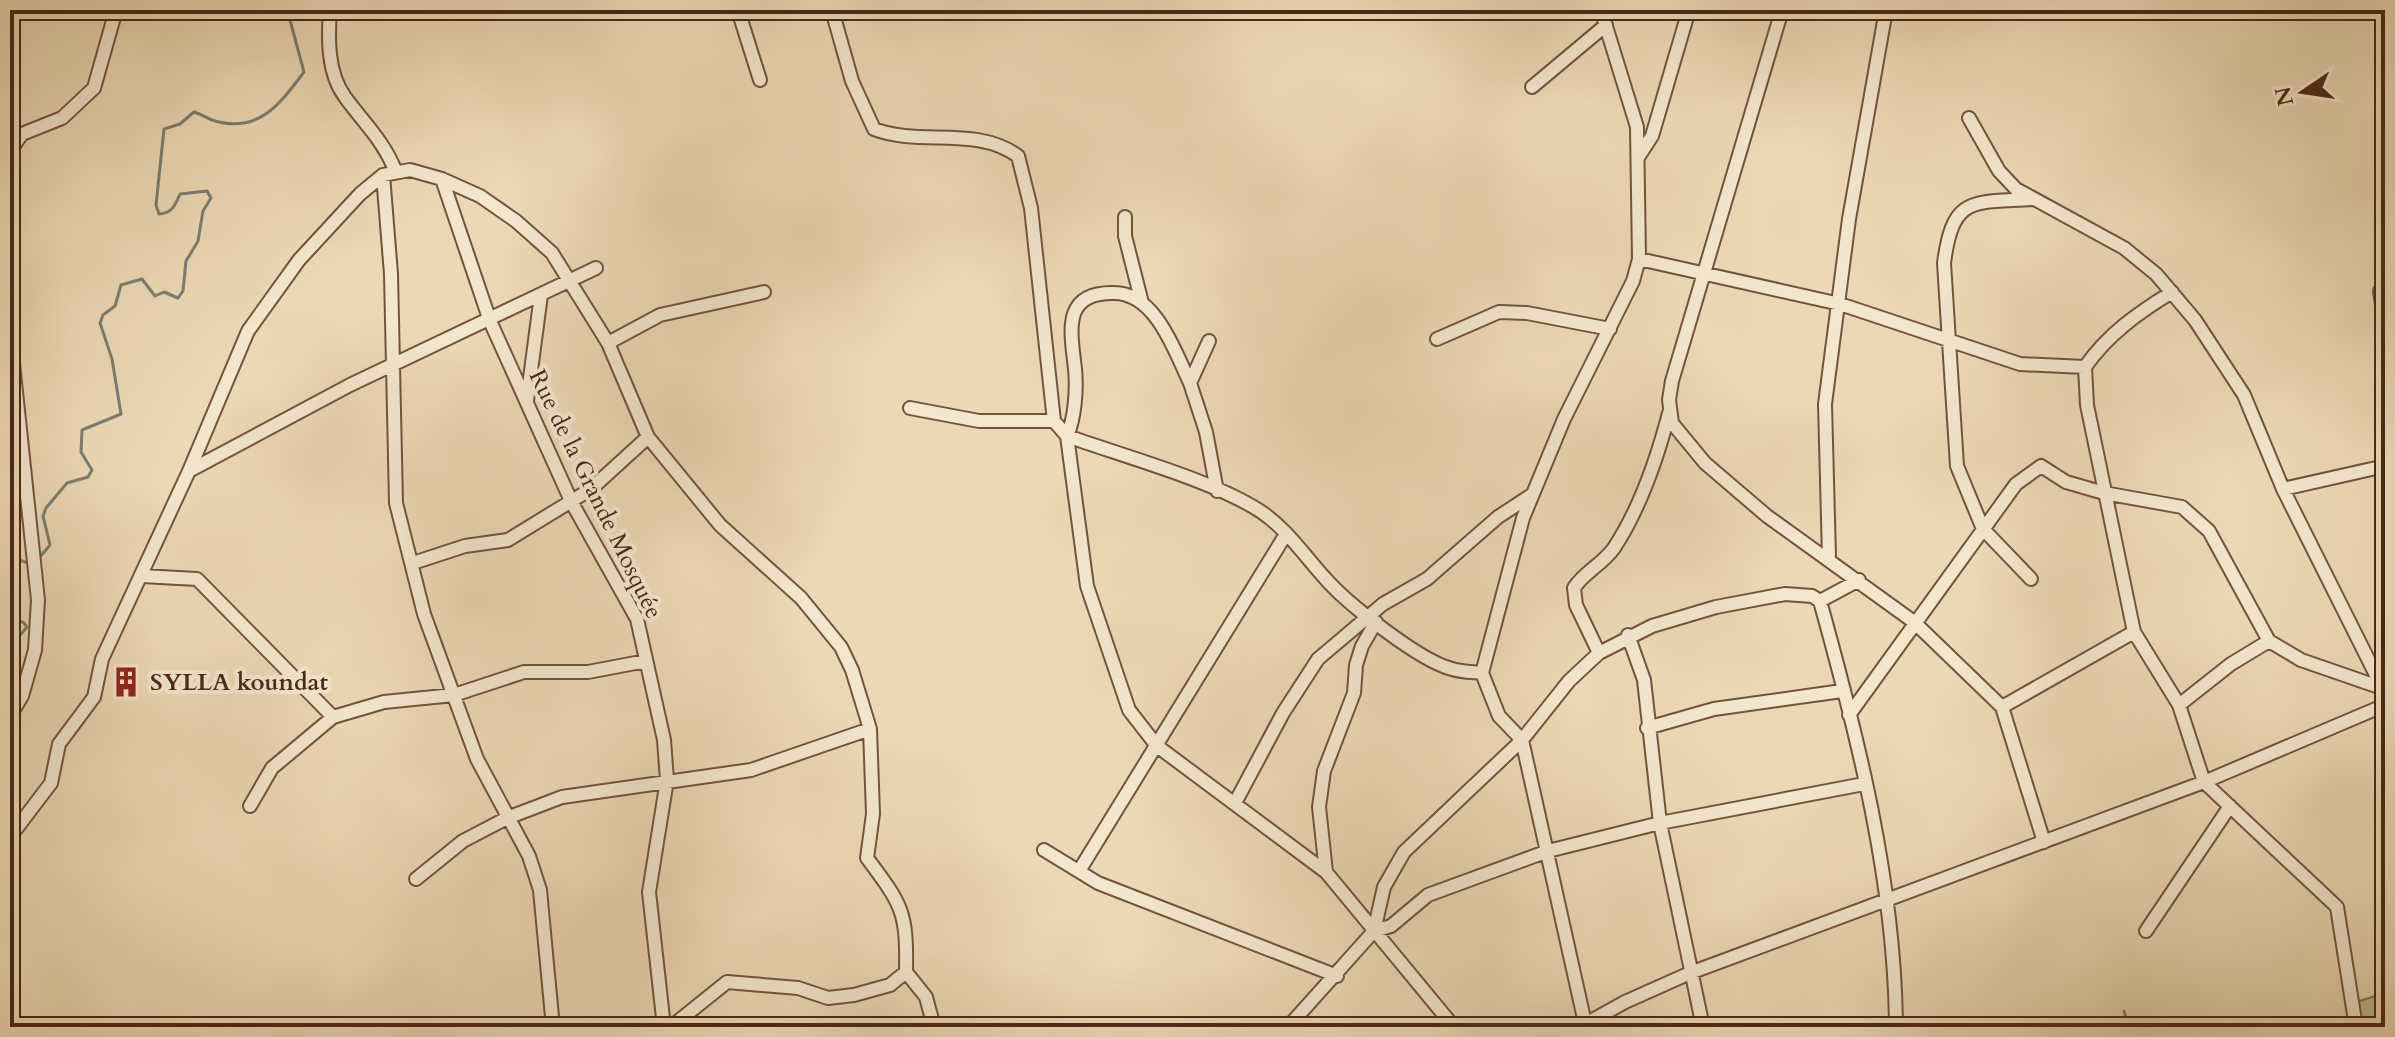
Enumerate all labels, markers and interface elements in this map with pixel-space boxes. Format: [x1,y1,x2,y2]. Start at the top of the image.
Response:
north arrow [2263,52,2343,132]
text: N [2268,84,2301,109]
street label: Rue de la Grande Mosquée [521,364,670,624]
building icon: SYLLA koundat [109,665,143,699]
place label: SYLLA koundat [150,666,328,699]

